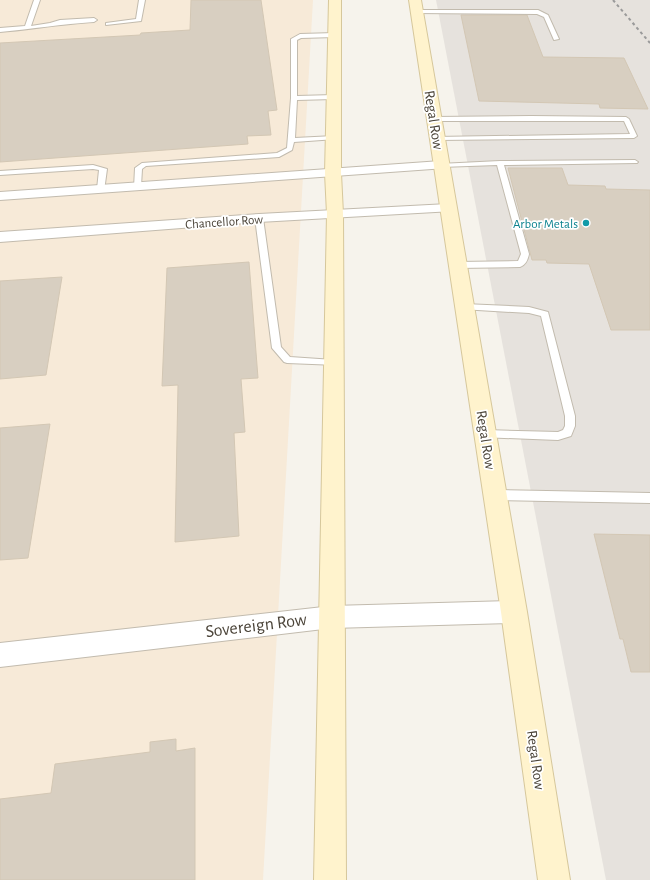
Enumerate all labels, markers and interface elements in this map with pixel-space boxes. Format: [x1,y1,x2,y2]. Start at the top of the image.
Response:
street label: Regal Row [421,89,446,151]
street label: Chancellor Row [185,213,264,232]
place label: Arbor Metals [513,218,578,231]
marker: Arbor Metals [581,218,591,228]
street label: Regal Row [473,409,498,471]
street label: Sovereign Row [204,611,308,641]
street label: Regal Row [524,729,547,791]

